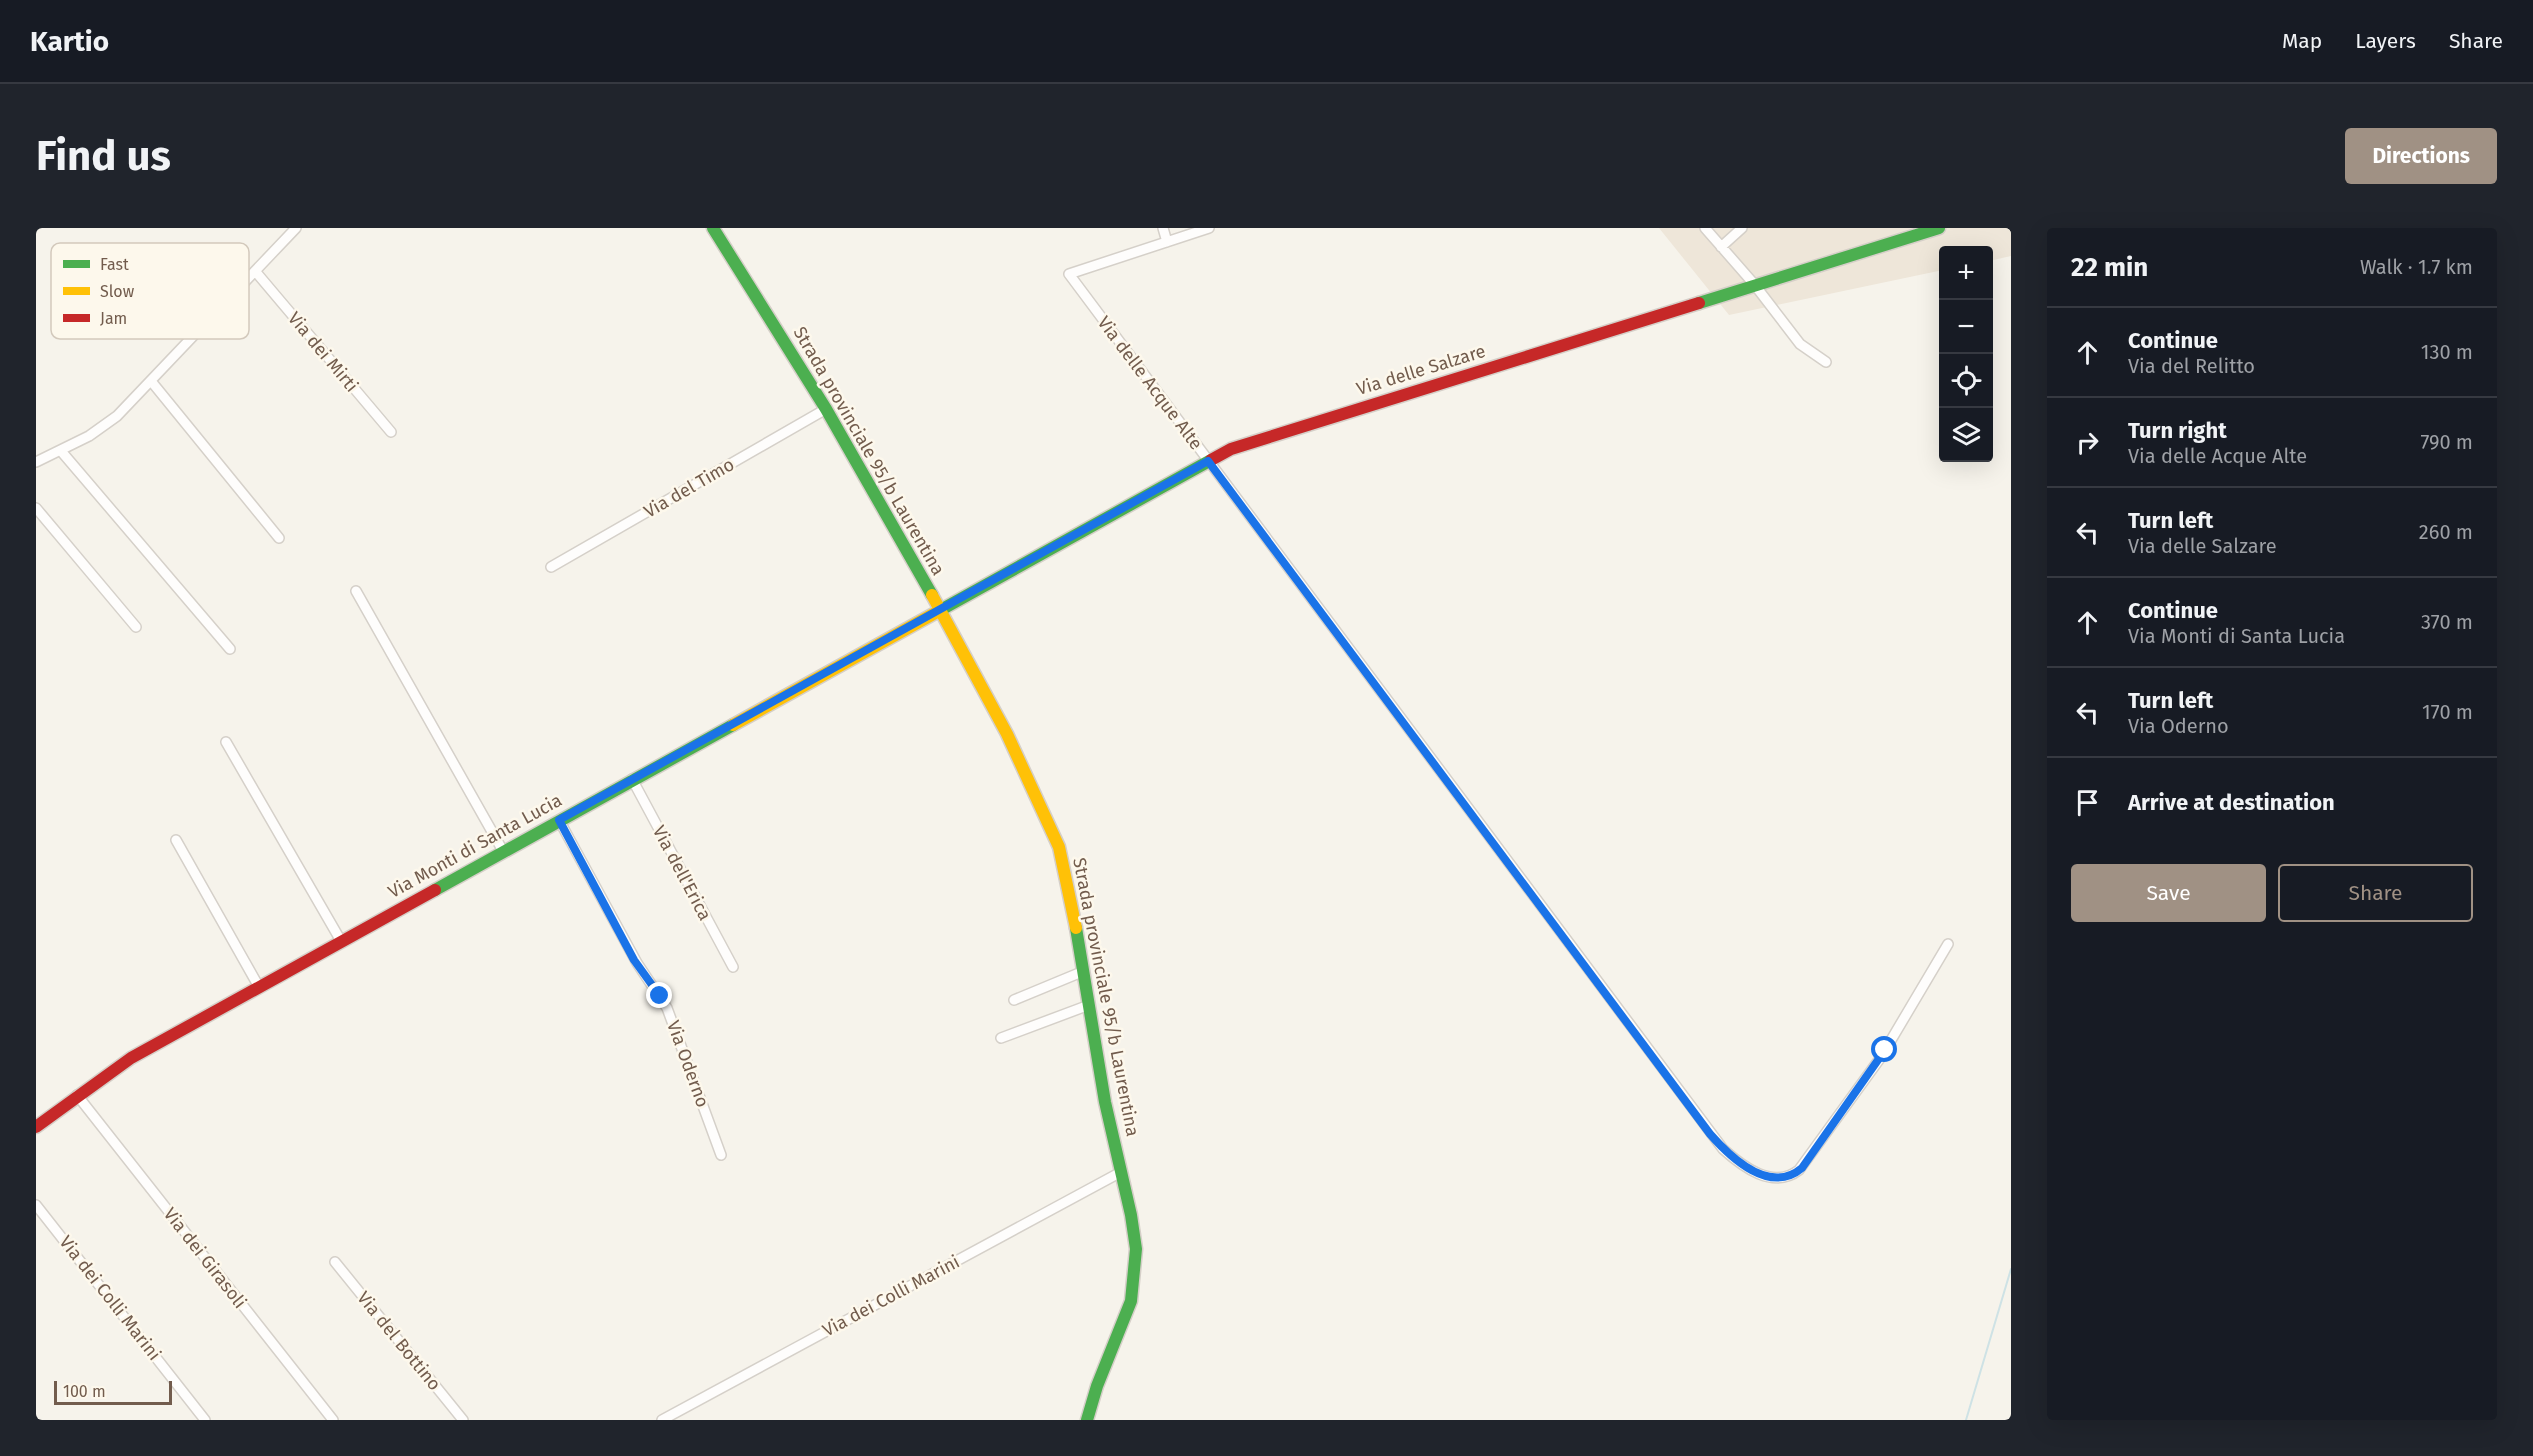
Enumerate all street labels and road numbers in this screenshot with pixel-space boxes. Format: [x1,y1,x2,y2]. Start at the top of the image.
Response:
street label: Via dei Mirti [283,308,363,396]
street label: Via delle Acque Alte [1093,312,1207,454]
street label: Strada provinciale 95/b Laurentina [789,323,949,579]
street label: Via delle Salzare [1354,340,1488,400]
street label: Via del Timo [640,453,738,523]
street label: Via Monti di Santa Lucia [384,789,566,903]
street label: Via dell'Erica [648,822,716,924]
street label: Strada provinciale 95/b Laurentina [1068,856,1144,1138]
street label: Via Oderno [662,1018,714,1110]
street label: Via dei Girasoli [159,1203,251,1313]
street label: Via dei Colli Marini [54,1231,166,1365]
street label: Via dei Colli Marini [819,1251,963,1341]
street label: Via del Bottino [352,1287,446,1395]

